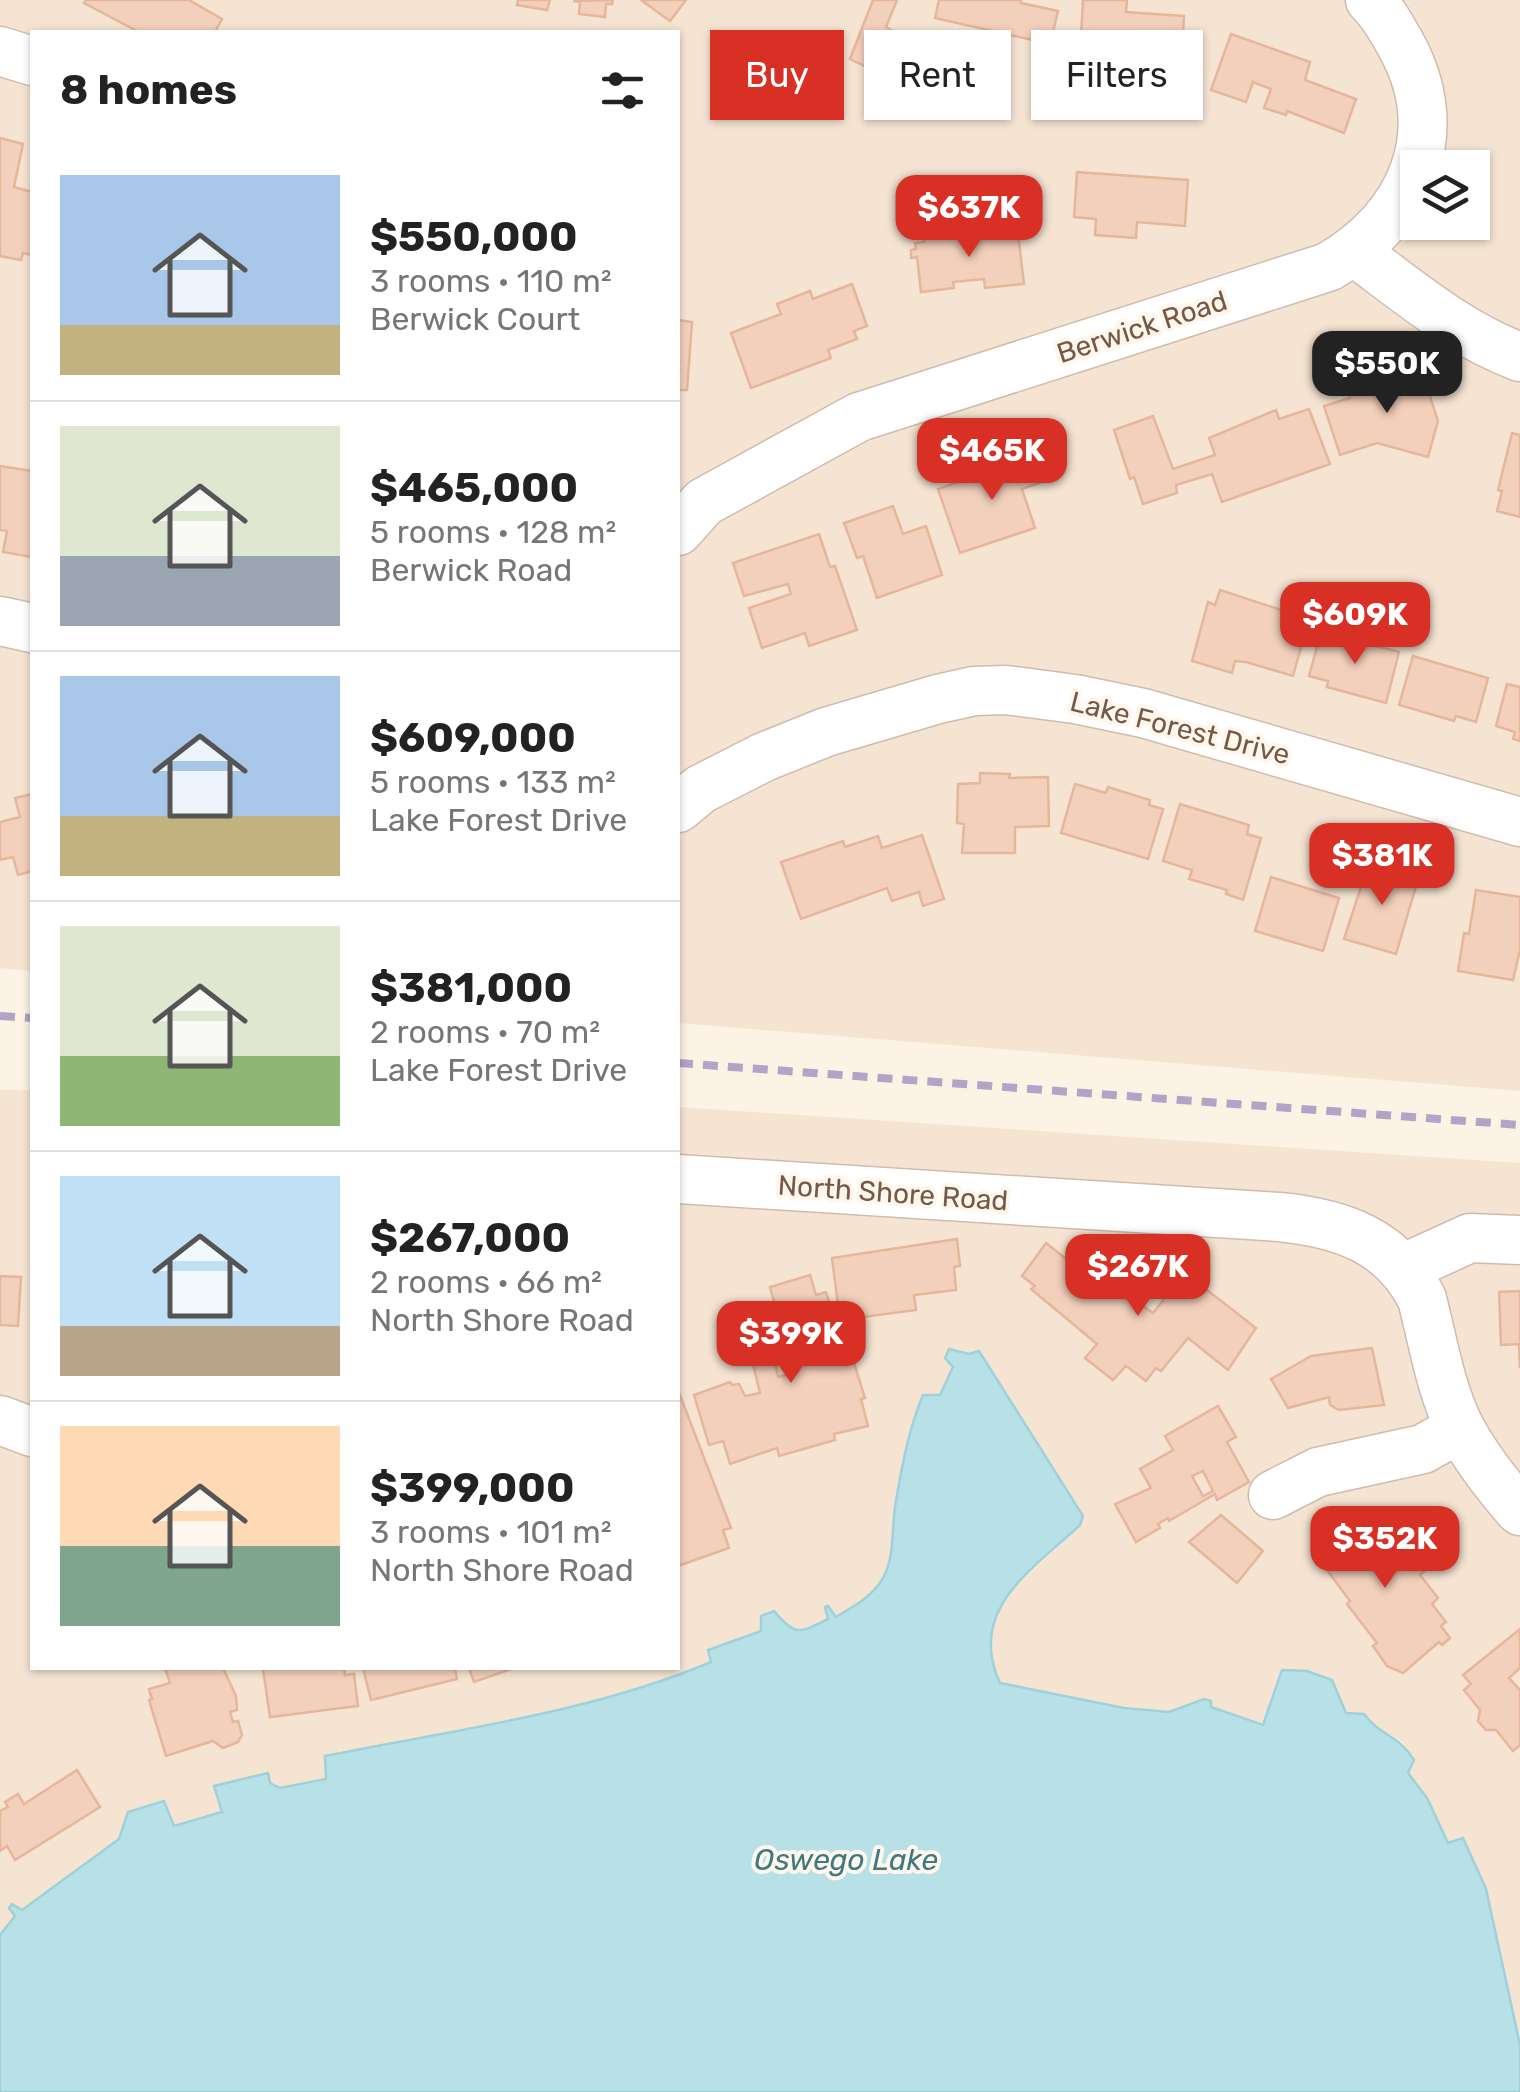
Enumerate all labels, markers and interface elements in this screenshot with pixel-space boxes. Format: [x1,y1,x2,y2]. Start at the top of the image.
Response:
chip: Buy [710,30,844,120]
chip: Rent [864,30,1011,120]
chip: Filters [1031,30,1203,120]
icon: filters [595,63,650,118]
text: 8 homes [60,65,237,115]
map controls [1400,150,1490,240]
button: layers [1400,150,1490,240]
pin: $637K [899,175,1039,260]
text: $637K [918,188,1020,226]
text: $550,000 [370,212,578,262]
icon: home [140,215,260,335]
text: 3 rooms · 110 m² [370,262,612,300]
street label: Berwick Road [1053,284,1231,370]
text: Berwick Court [370,300,580,338]
pin: $550K [1317,331,1457,416]
text: $550K [1334,344,1440,382]
pin: $465K [922,418,1062,503]
text: $465K [939,431,1045,469]
text: $465,000 [370,463,578,513]
icon: home [140,466,260,586]
text: 5 rooms · 128 m² [370,513,616,551]
text: Berwick Road [370,551,572,589]
pin: $609K [1285,582,1425,667]
text: $609K [1302,595,1408,633]
street label: Lake Forest Drive [1067,685,1293,771]
text: $609,000 [370,713,576,763]
icon: home [140,716,260,836]
text: 5 rooms · 133 m² [370,763,616,801]
text: Lake Forest Drive [370,801,627,839]
pin: $381K [1312,823,1452,908]
text: $381K [1331,836,1433,874]
text: $381,000 [370,963,572,1013]
icon: home [140,966,260,1086]
text: 2 rooms · 70 m² [370,1013,600,1051]
text: Lake Forest Drive [370,1051,627,1089]
street label: North Shore Road [777,1168,1009,1218]
text: $267,000 [370,1213,570,1263]
icon: home [140,1216,260,1336]
pin: $267K [1068,1234,1208,1319]
text: $267K [1087,1247,1189,1285]
text: 2 rooms · 66 m² [370,1263,602,1301]
text: North Shore Road [370,1301,634,1339]
pin: $399K [721,1301,861,1386]
text: $399K [739,1314,843,1352]
text: $399,000 [370,1463,574,1513]
icon: home [140,1466,260,1586]
pin: $352K [1315,1506,1455,1591]
text: 3 rooms · 101 m² [370,1513,612,1551]
text: $352K [1332,1519,1438,1557]
text: North Shore Road [370,1551,634,1589]
water label: Oswego Lake [754,1842,938,1878]

